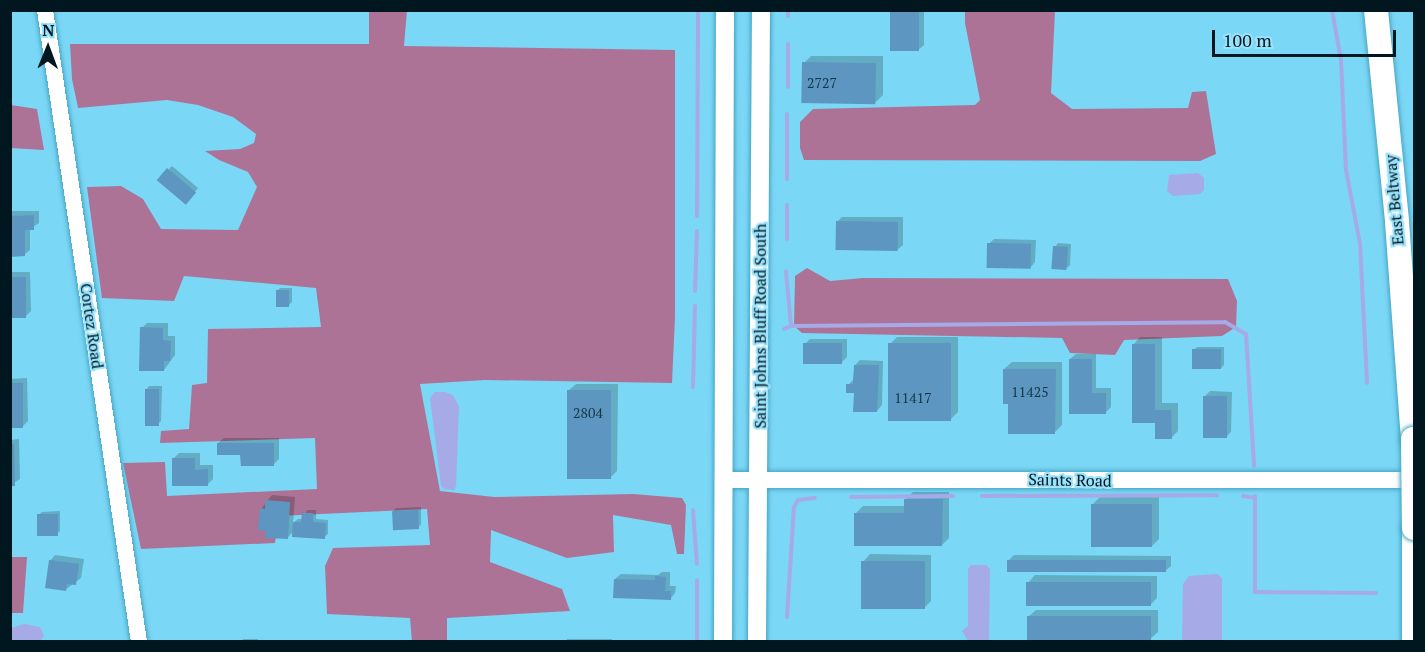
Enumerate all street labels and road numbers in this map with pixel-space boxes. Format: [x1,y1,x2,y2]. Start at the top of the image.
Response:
street label: East Beltway [1380,154,1408,246]
street label: Saint Johns Bluff Road South [750,223,770,429]
street label: Cortez Road [77,282,107,370]
street label: Saints Road [1028,470,1112,490]

